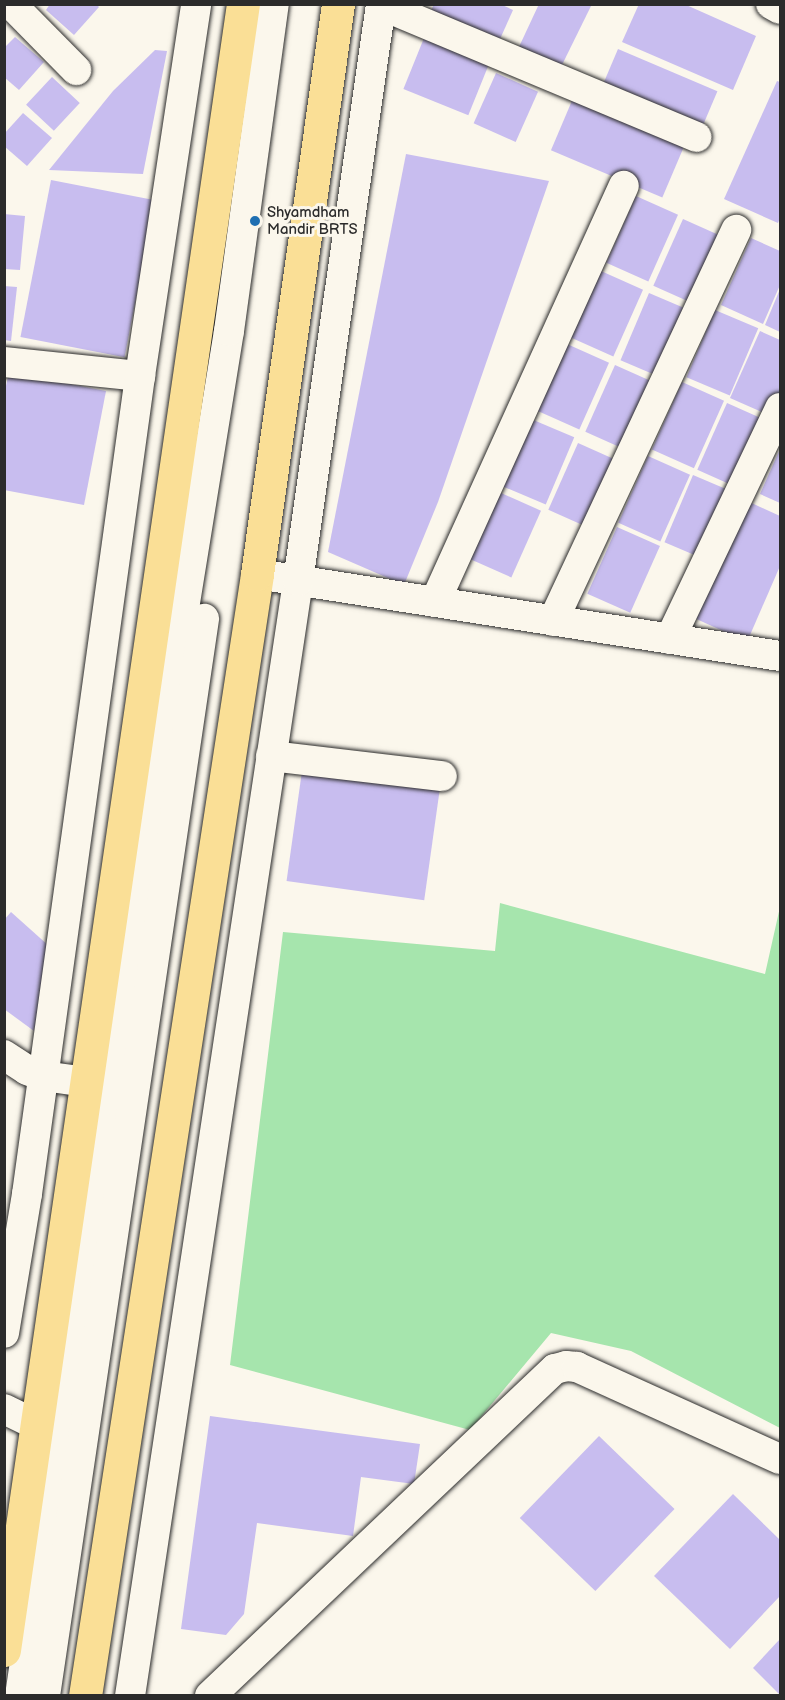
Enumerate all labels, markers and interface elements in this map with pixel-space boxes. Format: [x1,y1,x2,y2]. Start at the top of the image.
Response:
place label: Shyamdham Mandir BRTS [267,203,357,238]
marker: Shyamdham Mandir BRTS [248,214,262,228]

